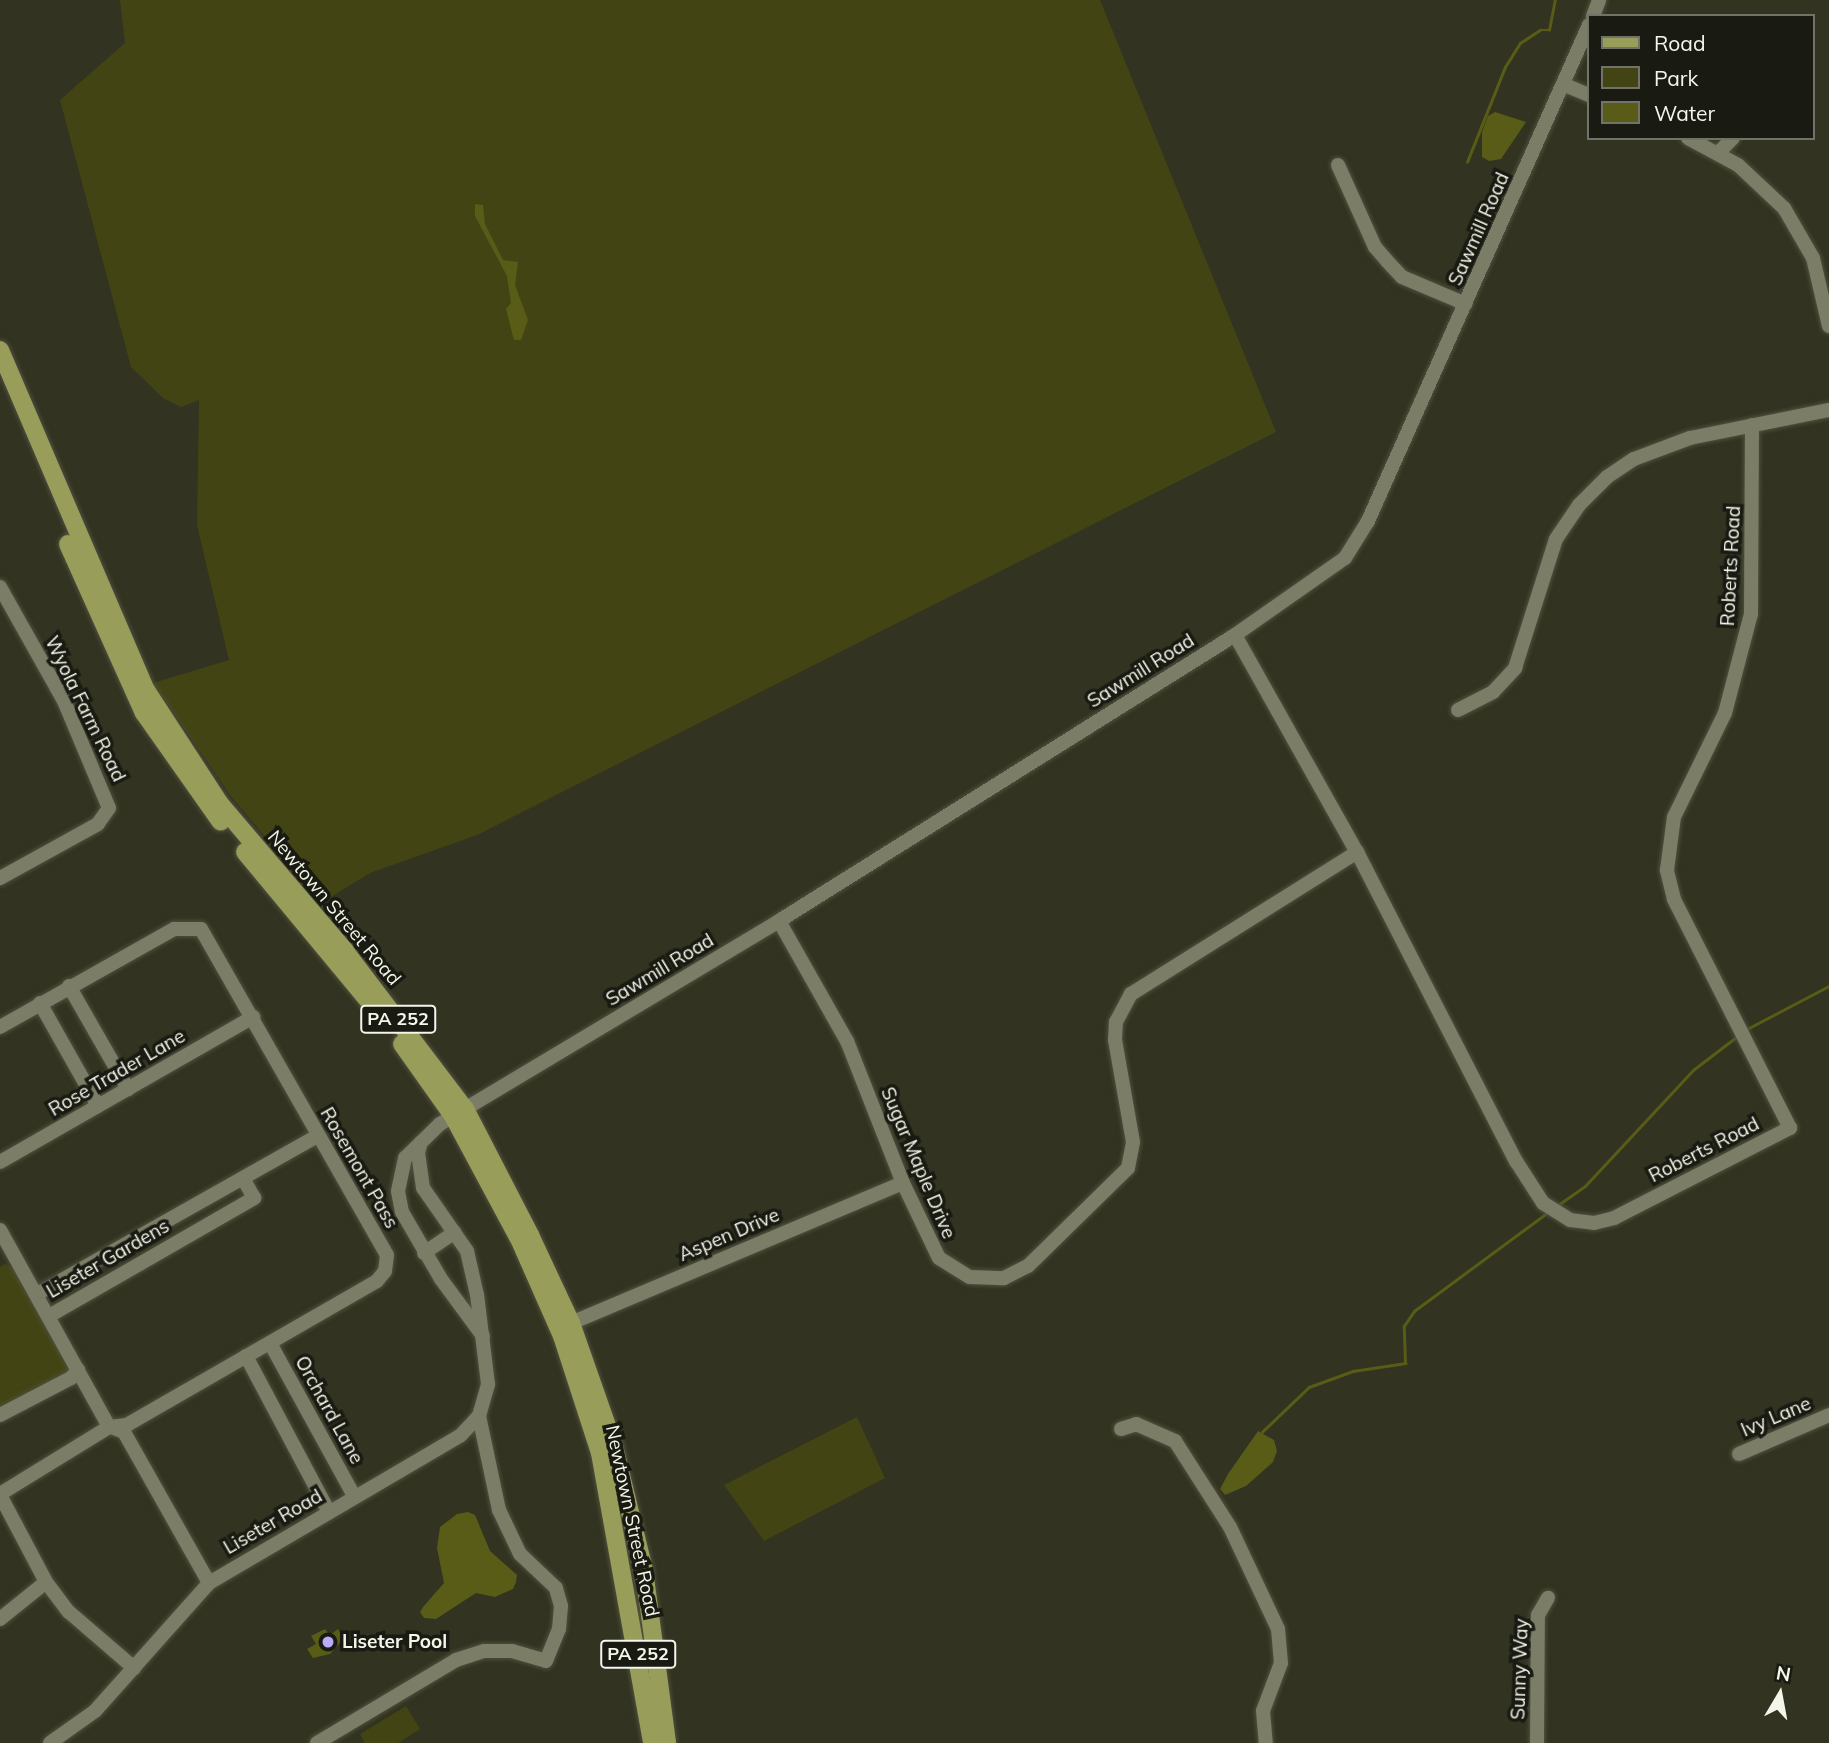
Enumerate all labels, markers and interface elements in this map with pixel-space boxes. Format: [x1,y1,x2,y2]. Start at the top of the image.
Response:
legend [1588,14,1815,140]
text: Road [1654,30,1705,56]
text: Park [1654,65,1698,91]
text: Water [1654,100,1715,126]
street label: Sawmill Road [1444,169,1514,289]
street label: Roberts Road [1716,505,1746,627]
street label: Sawmill Road [1083,629,1199,713]
street label: Wyola Farm Road [40,633,130,785]
street label: Newtown Street Road [263,826,405,990]
street label: Sawmill Road [602,929,718,1011]
road number: PA 252 [360,1004,436,1034]
street label: Rose Trader Lane [45,1025,189,1121]
street label: Sugar Maple Drive [876,1084,960,1242]
street label: Rosemont Pass [315,1103,403,1233]
street label: Roberts Road [1645,1112,1763,1188]
street label: Aspen Drive [675,1204,783,1266]
street label: Liseter Gardens [43,1215,173,1303]
street label: Orchard Lane [290,1352,368,1468]
street label: Ivy Lane [1738,1392,1814,1442]
street label: Newtown Street Road [601,1423,663,1619]
street label: Liseter Road [220,1485,326,1559]
street label: Sunny Way [1507,1618,1533,1720]
place label: Liseter Pool [342,1631,447,1653]
marker: Liseter Pool [320,1634,336,1650]
road number: PA 252 [600,1639,676,1668]
north arrow [1745,1659,1815,1729]
text: N [1774,1660,1793,1686]

